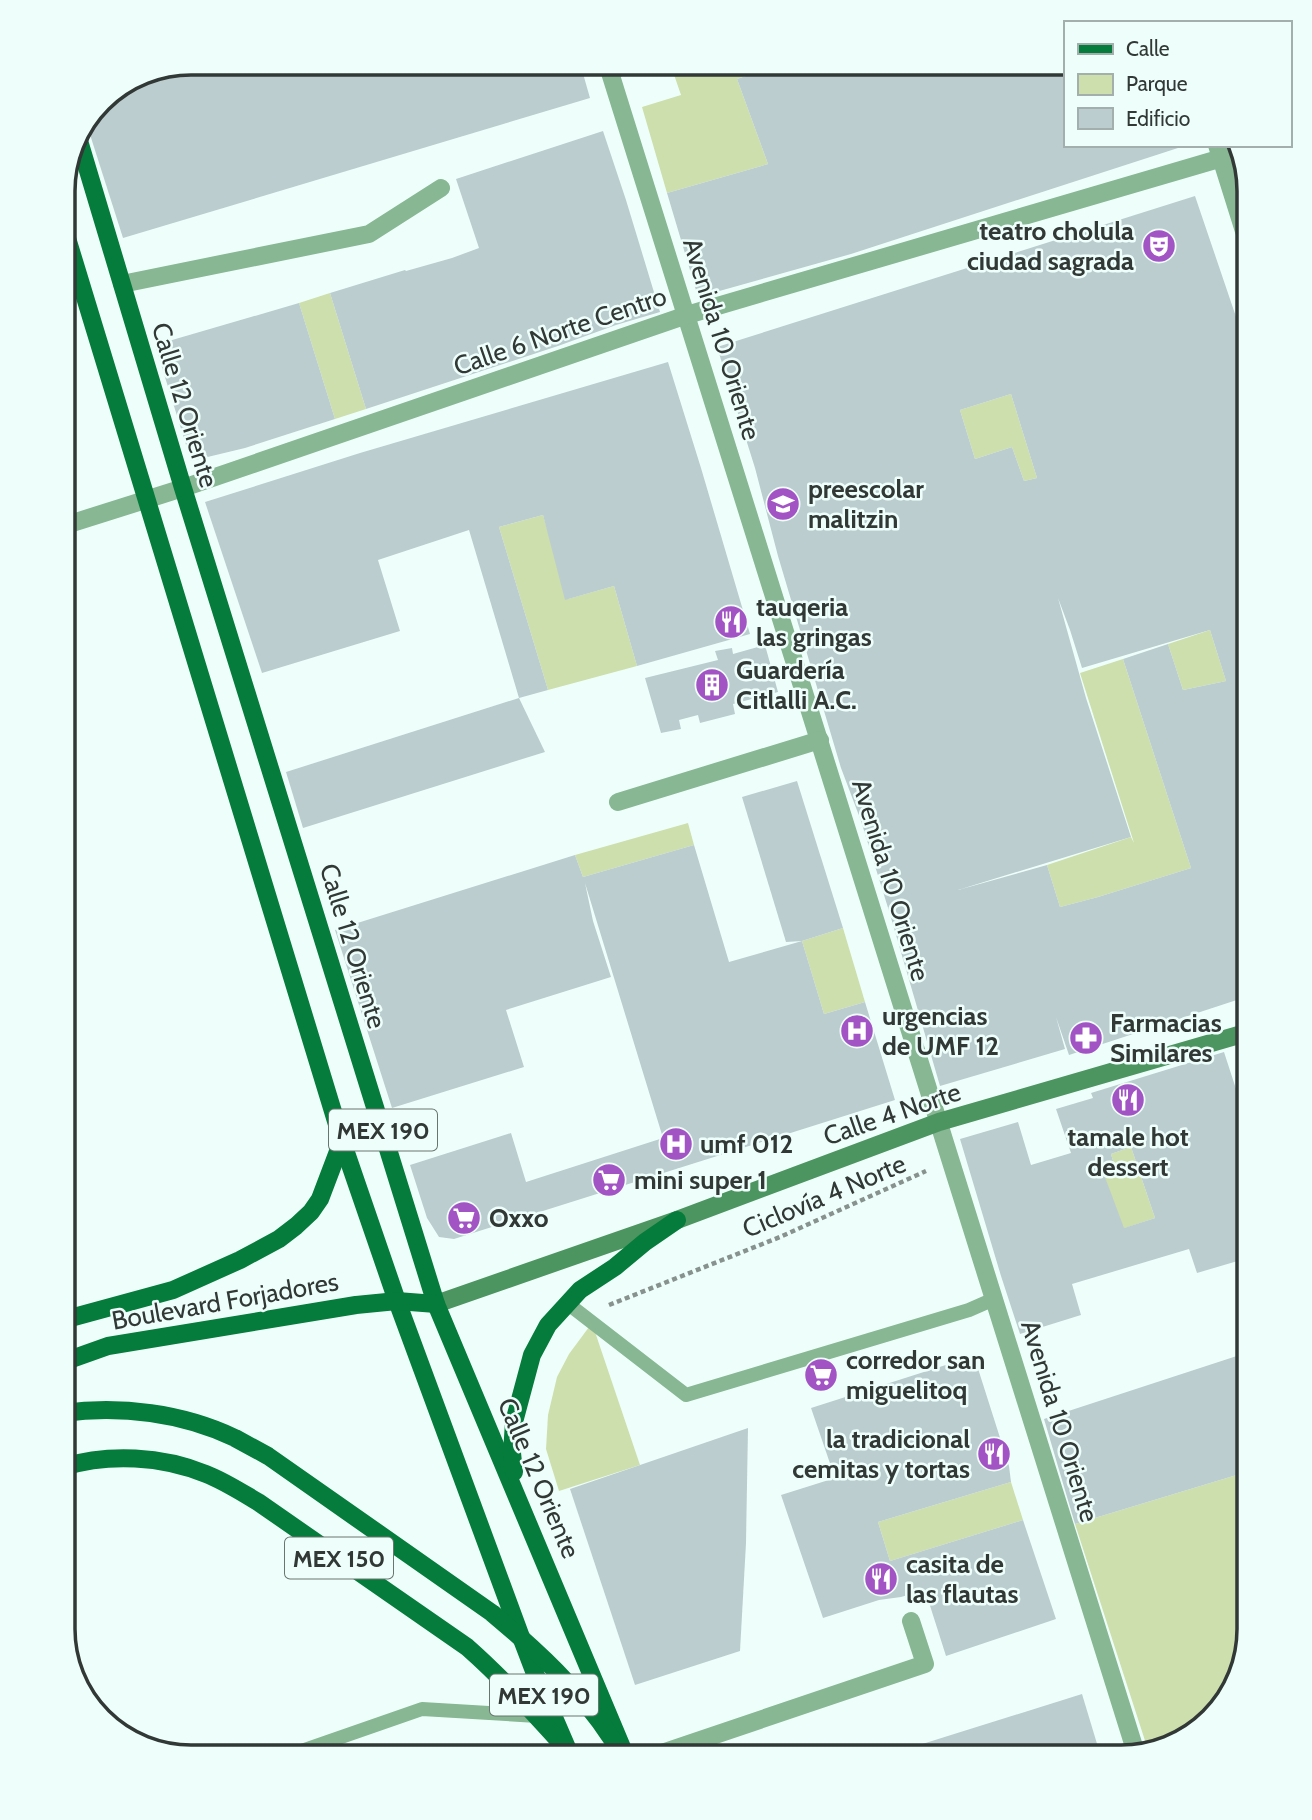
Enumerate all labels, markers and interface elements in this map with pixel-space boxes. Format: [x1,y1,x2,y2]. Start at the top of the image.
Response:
legend [1064,21,1291,147]
text: Calle [1126,36,1170,61]
text: Parque [1126,71,1188,96]
text: Edificio [1126,106,1190,131]
place label: teatro cholula ciudad sagrada [967,215,1134,277]
theatre icon: teatro cholula ciudad sagrada [1140,227,1178,265]
street label: Avenida 10 Oriente [676,234,768,444]
street label: Calle 6 Norte Centro [449,280,671,382]
street label: Calle 12 Oriente [145,319,225,491]
place label: preescolar malitzin [808,473,924,535]
school or university icon: preescolar malitzin [764,485,802,523]
place label: tauqeria las gringas [756,591,872,653]
restaurant icon: tauqeria las gringas [712,603,750,641]
place label: Guardería Citlalli A.C. [736,654,857,716]
building icon: Guardería Citlalli A.C. [693,666,731,704]
street label: Avenida 10 Oriente [845,775,937,985]
street label: Calle 12 Oriente [313,860,393,1032]
place label: urgencias de UMF 12 [882,1000,999,1062]
place label: Farmacias Similares [1110,1007,1222,1069]
hospital icon: urgencias de UMF 12 [838,1012,876,1050]
pharmacy icon: Farmacias Similares [1067,1019,1105,1057]
street label: Calle 4 Norte [819,1076,965,1152]
restaurant icon: tamale hot dessert [1109,1081,1147,1119]
road number: MEX 190 [329,1110,437,1150]
place label: tamale hot dessert [1067,1121,1189,1183]
hospital icon: umf 012 [657,1125,695,1163]
place label: umf 012 [700,1128,793,1160]
street label: Ciclovía 4 Norte [738,1147,910,1245]
supermarket icon: mini super 1 [590,1161,628,1199]
place label: mini super 1 [634,1164,767,1196]
supermarket icon: Oxxo [445,1199,483,1237]
place label: Oxxo [489,1202,549,1234]
street label: Boulevard Forjadores [109,1265,341,1337]
street label: Avenida 10 Oriente [1014,1316,1106,1526]
place label: corredor san miguelitoq [846,1344,985,1406]
supermarket icon: corredor san miguelitoq [802,1356,840,1394]
street label: Calle 12 Oriente [491,1393,587,1563]
place label: la tradicional cemitas y tortas [792,1423,970,1485]
restaurant icon: la tradicional cemitas y tortas [975,1435,1013,1473]
road number: MEX 150 [285,1538,393,1578]
place label: casita de las flautas [906,1548,1018,1610]
restaurant icon: casita de las flautas [862,1560,900,1598]
road number: MEX 190 [490,1674,598,1716]

